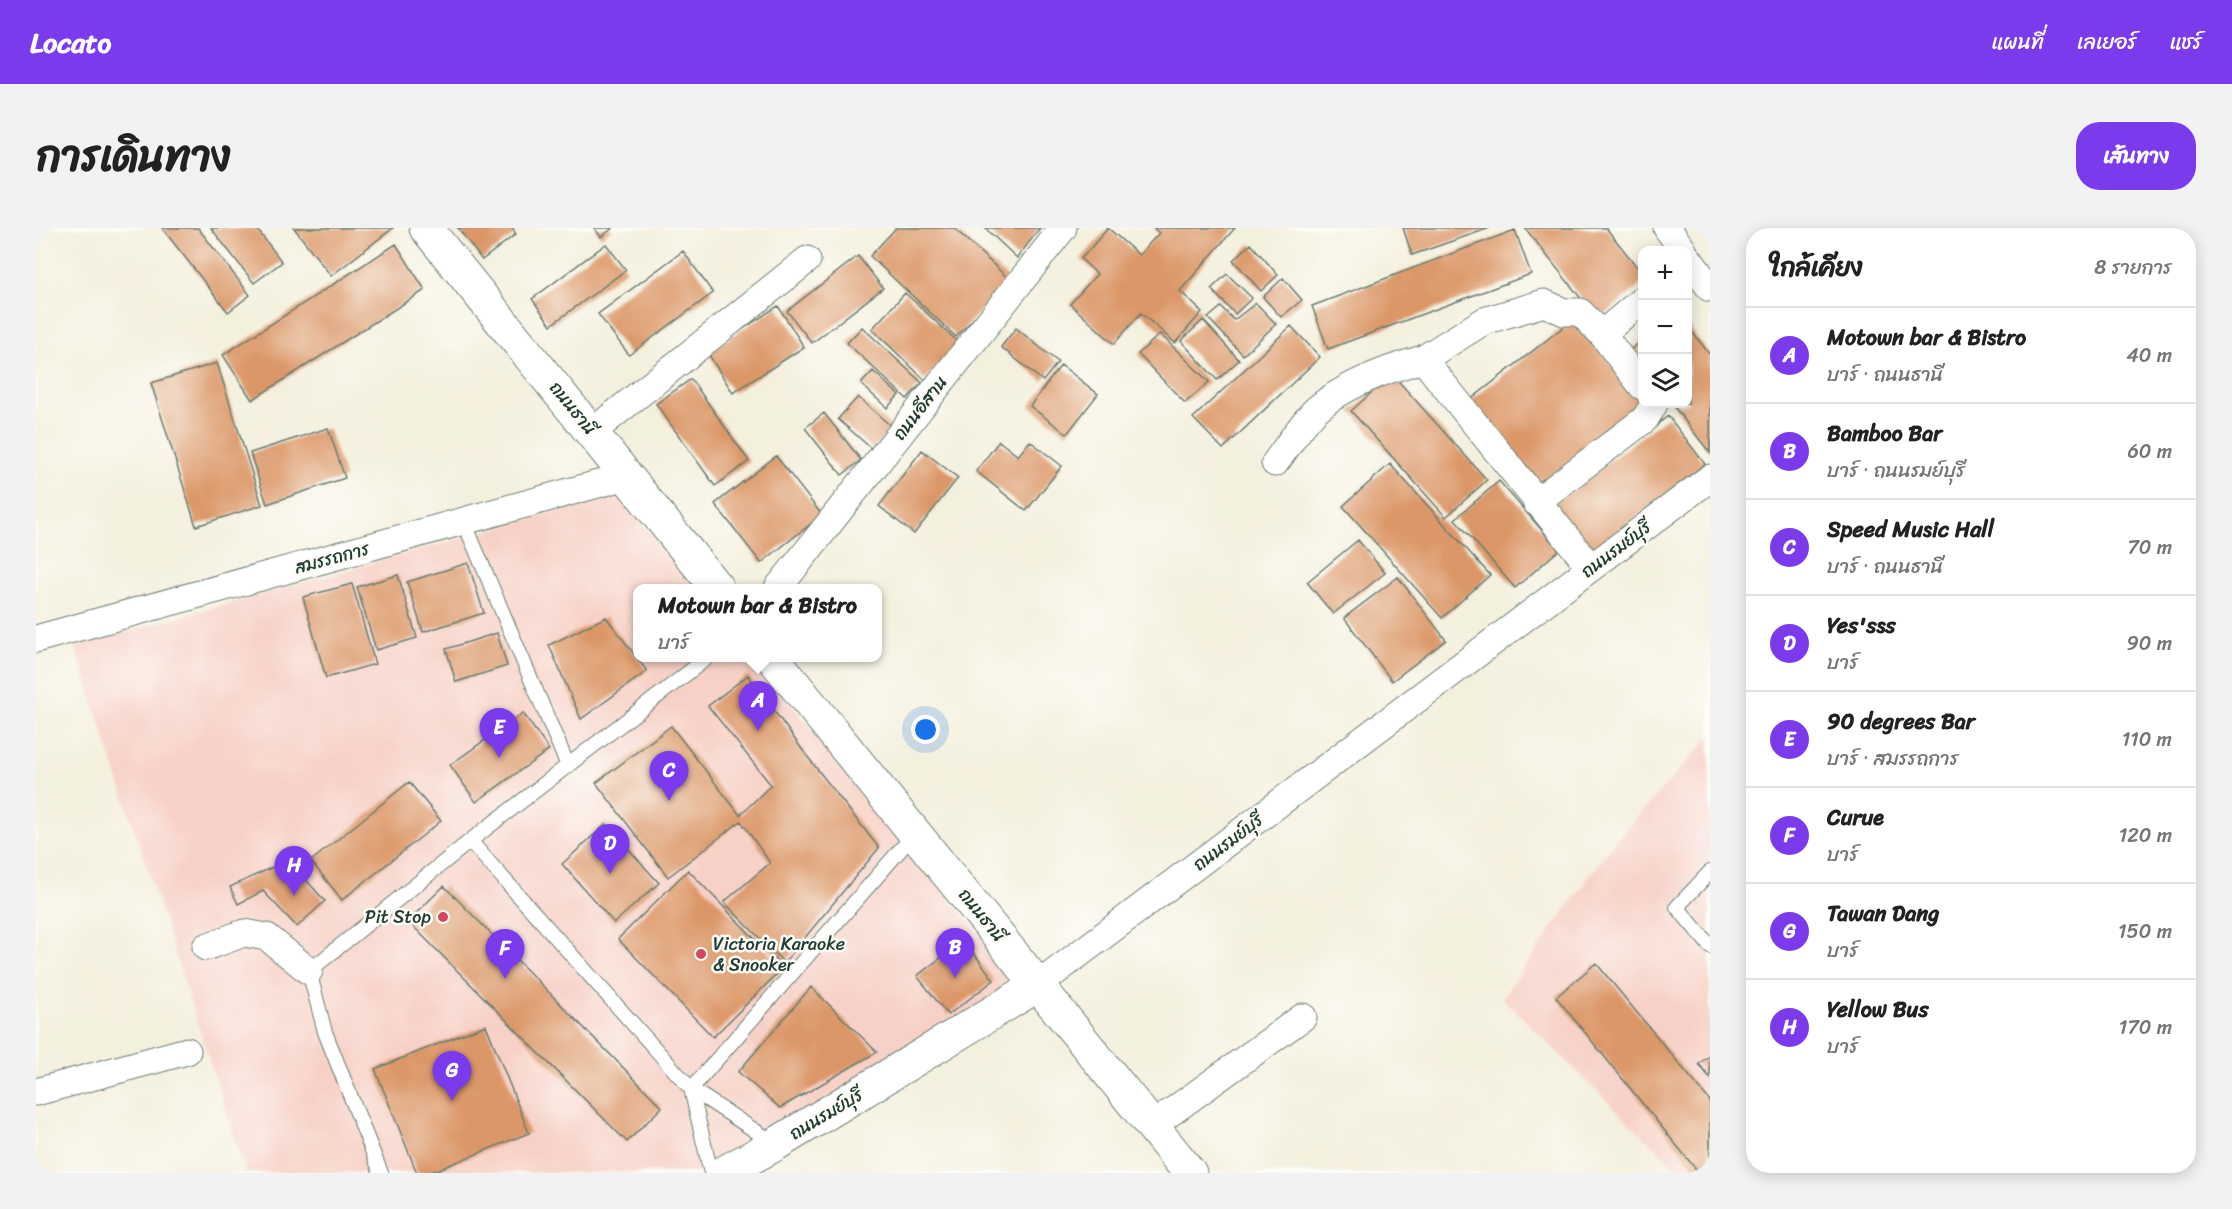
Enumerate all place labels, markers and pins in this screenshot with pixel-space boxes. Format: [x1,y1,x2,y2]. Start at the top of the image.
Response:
pin: A [738,682,778,731]
pin: E [480,708,518,758]
pin: C [650,752,688,801]
pin: D [590,824,630,874]
pin: H [274,846,314,896]
place label: Pit Stop [365,901,431,933]
marker: Pit Stop [436,910,450,924]
place label: Victoria Karaoke & Snooker [713,928,845,981]
pin: B [936,928,974,978]
pin: F [486,930,524,979]
marker: Victoria Karaoke & Snooker [694,947,708,961]
pin: G [432,1052,472,1101]

